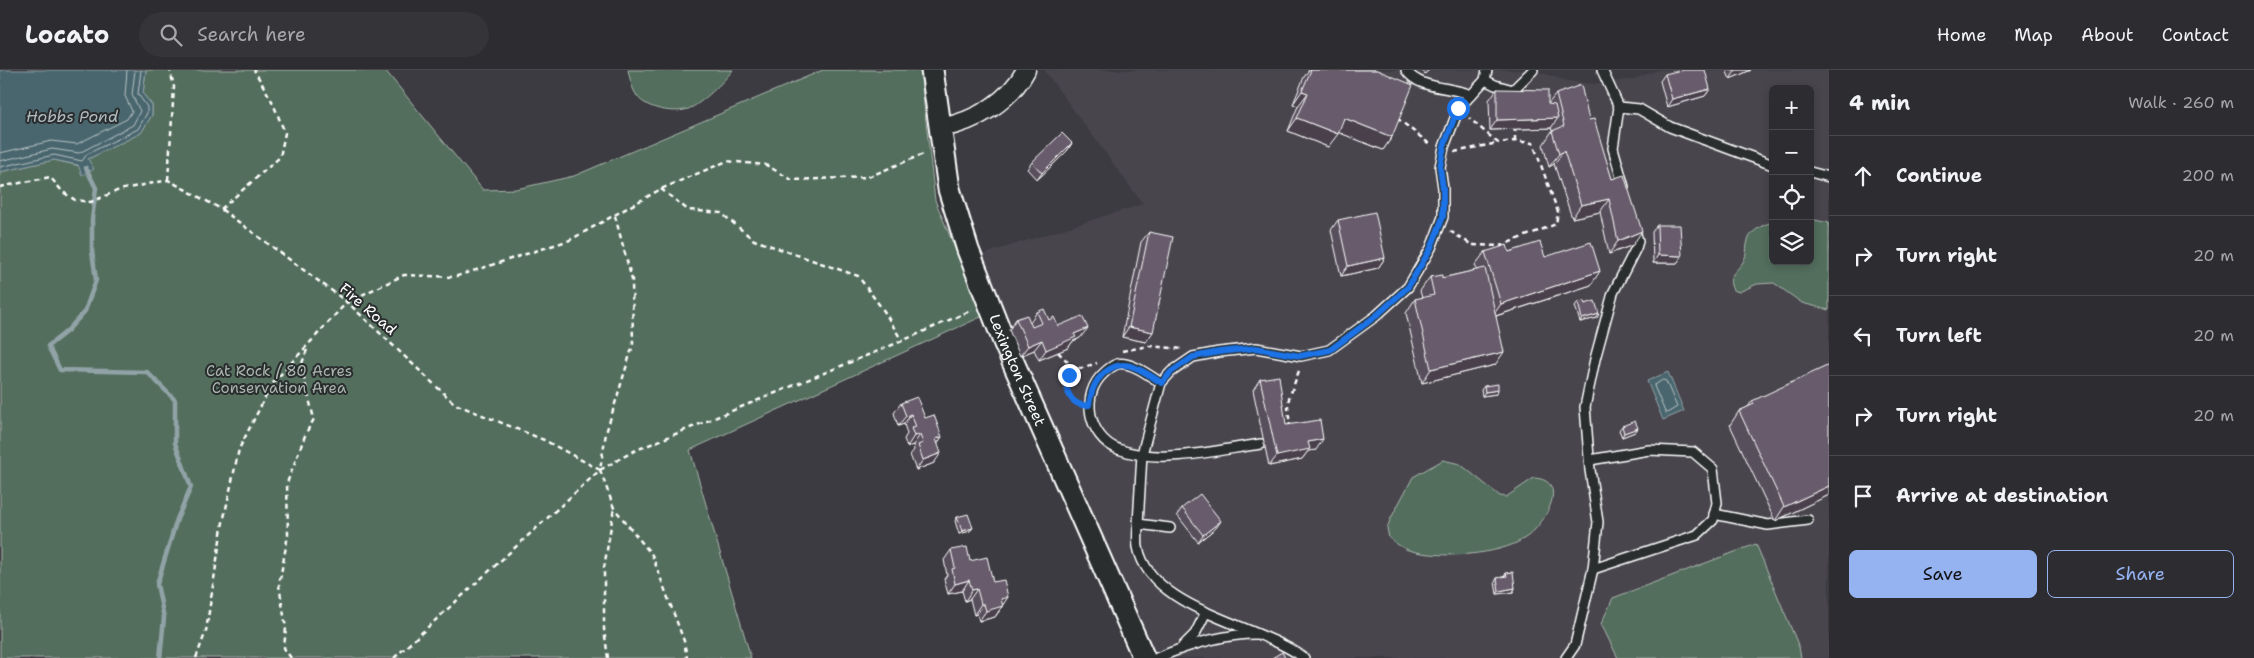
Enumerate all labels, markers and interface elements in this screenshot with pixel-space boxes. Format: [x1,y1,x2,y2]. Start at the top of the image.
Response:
search box [139,12,489,57]
text: Locato [25,19,109,51]
icon: search [157,21,185,49]
text: Search here [197,22,306,47]
text: Home [1937,23,1986,47]
text: Map [2014,23,2053,47]
text: About [2081,23,2134,47]
text: Contact [2162,23,2229,47]
map controls [1769,85,1814,265]
button: + [1769,85,1814,130]
text: 4 min [1849,89,1910,117]
text: Walk · 260 m [2128,92,2234,113]
route start [1447,97,1470,120]
water label: Hobbs Pond [26,106,119,127]
button: − [1769,130,1814,175]
icon: ahead [1849,162,1877,190]
text: Continue [1896,163,1982,188]
text: 200 m [2182,165,2234,186]
button: locate [1769,175,1814,220]
button: layers [1769,220,1814,265]
icon: right [1849,242,1877,270]
text: Turn right [1896,243,1997,268]
text: 20 m [2193,245,2234,266]
street label: Fire Road [335,279,401,340]
street label: Lexington Street [984,311,1050,429]
icon: left [1849,322,1877,350]
text: Turn left [1896,323,1982,348]
text: 20 m [2193,325,2234,346]
park label: Cat Rock / 80 Acres Conservation Area [206,361,352,398]
route end [1058,364,1081,387]
icon: right [1849,402,1877,430]
text: Turn right [1896,403,1997,428]
text: 20 m [2193,405,2234,426]
icon: arrive [1849,482,1877,510]
text: Arrive at destination [1896,483,2108,508]
button: Save [1849,550,2037,598]
button: Share [2047,550,2234,598]

